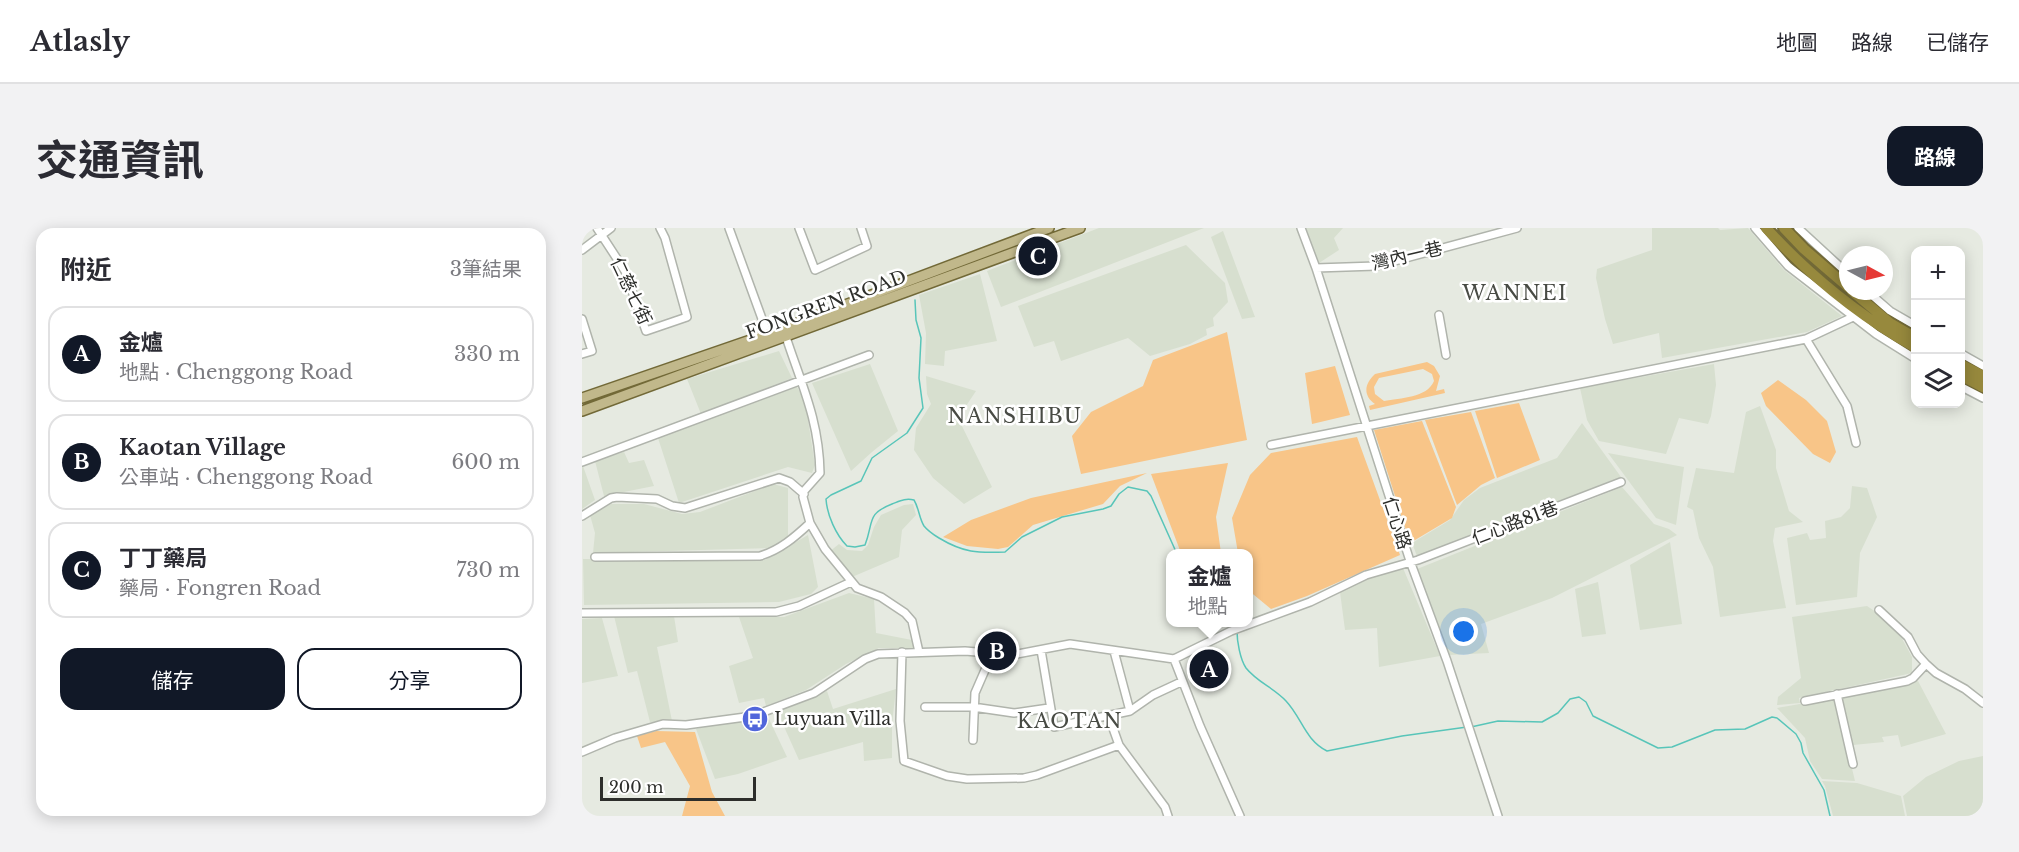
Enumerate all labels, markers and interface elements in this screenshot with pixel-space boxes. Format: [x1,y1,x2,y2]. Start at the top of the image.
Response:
text: Atlasly [30,24,130,59]
text: 地圖 [1776,30,1818,56]
text: 路線 [1851,30,1893,56]
text: 已儲存 [1926,30,1989,56]
button: 路線 [1887,126,1983,186]
text: 交通資訊 [36,134,204,186]
pin: C [1018,234,1058,279]
street label: 灣內一巷 [1369,237,1445,275]
north arrow [1839,246,1893,300]
map controls [1911,246,1965,408]
button: + [1911,246,1965,300]
text: 附近 [60,254,112,286]
street label: 仁慈七街 [606,254,656,328]
text: 3筆結果 [450,257,522,281]
street label: FONGREN ROAD [743,266,909,344]
district label: WANNEI [1461,281,1568,305]
button: − [1911,300,1965,354]
text: 金爐 [119,329,163,356]
text: A [73,342,90,366]
text: 330 m [454,342,520,366]
button: layers [1911,354,1965,408]
text: 地點 · Chenggong Road [119,360,353,384]
district label: NANSHIBU [947,404,1083,428]
text: Kaotan Village [119,434,286,461]
text: B [74,450,89,474]
text: 600 m [451,450,520,474]
text: 公車站 · Chenggong Road [119,465,373,489]
street label: 仁心路 [1378,494,1416,552]
street label: 仁心路81巷 [1469,496,1561,550]
text: 丁丁藥局 [119,545,207,572]
popup [1166,549,1253,627]
text: C [73,558,90,582]
text: 730 m [456,558,520,582]
text: 金爐 [1187,563,1232,590]
text: 藥局 · Fongren Road [119,576,321,600]
text: 地點 [1187,594,1227,618]
your location [1449,617,1478,646]
pin: B [978,628,1016,674]
pin: A [1190,646,1228,692]
button: 儲存 [60,648,285,710]
button: 分享 [297,648,522,710]
bus stop icon: Luyuan Villa [740,704,770,734]
place label: Luyuan Villa [774,708,891,730]
district label: KAOTAN [1017,709,1123,733]
scale bar [600,774,756,802]
text: 200 m [609,777,663,797]

